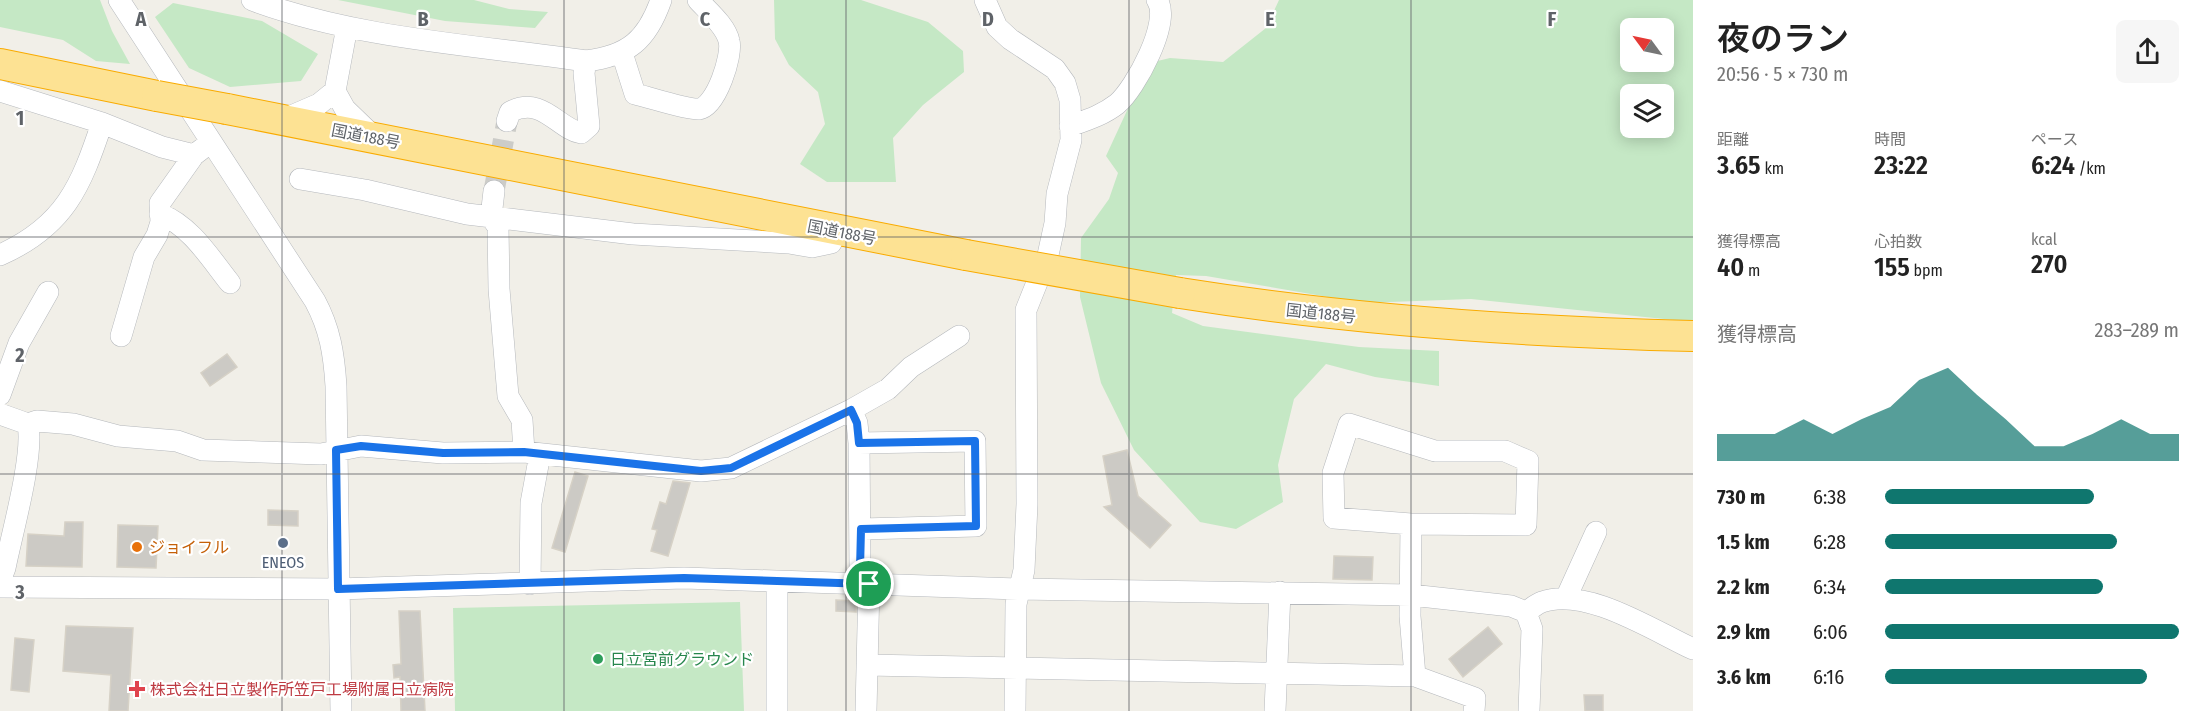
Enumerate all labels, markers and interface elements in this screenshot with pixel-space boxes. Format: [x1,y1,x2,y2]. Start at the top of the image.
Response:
text: A [135,7,148,31]
text: B [417,7,429,31]
text: C [700,7,711,31]
text: D [982,7,994,31]
text: E [1265,7,1275,31]
text: F [1548,7,1557,31]
north arrow [1620,18,1674,72]
map controls [1620,18,1674,138]
text: 夜のラン [1717,19,1849,59]
button: share [2116,20,2179,83]
text: 20:56 · 5 × 730 m [1717,62,1848,86]
button: layers [1620,84,1674,138]
text: 1 [16,106,24,130]
street label: 国道188号 [330,120,402,153]
text: 距離 [1717,130,1749,149]
text: 時間 [1874,130,1906,149]
text: ペース [2031,130,2078,149]
text: 3.65 [1717,150,1761,181]
text: 23:22 [1874,150,1928,181]
text: 6:24 [2031,150,2075,181]
text: km [1761,159,1784,178]
text: /km [2075,159,2106,178]
street label: 国道188号 [806,216,878,249]
text: kcal [2031,230,2057,249]
text: 獲得標高 [1717,232,1781,251]
text: 心拍数 [1874,232,1922,251]
text: 270 [2031,249,2067,280]
text: 40 [1717,252,1744,283]
text: 155 [1874,252,1910,283]
text: m [1744,261,1760,280]
text: bpm [1910,261,1943,280]
street label: 国道188号 [1285,300,1357,327]
text: 283–289 m [2095,318,2179,342]
text: 獲得標高 [1717,322,1797,346]
text: 2 [14,343,25,367]
text: 730 m [1717,485,1765,509]
text: 6:38 [1813,485,1846,509]
text: 1.5 km [1717,530,1770,554]
text: 6:28 [1813,530,1846,554]
marker: ENEOS [276,536,290,550]
place label: ジョイフル [149,538,229,557]
marker: ジョイフル [130,540,144,554]
place label: ENEOS [262,553,304,572]
pin [843,558,894,609]
icon: arrive [852,567,885,600]
text: 2.2 km [1717,575,1770,599]
text: 6:34 [1813,575,1846,599]
text: 3 [14,580,25,604]
text: 2.9 km [1717,620,1770,644]
text: 6:06 [1813,620,1848,644]
place label: 日立宮前グラウンド [610,650,754,669]
marker: 日立宮前グラウンド [591,652,605,666]
text: 3.6 km [1717,665,1771,689]
text: 6:16 [1813,665,1844,689]
marker: 株式会社日立製作所笠戸工場附属日立病院 [128,680,146,698]
place label: 株式会社日立製作所笠戸工場附属日立病院 [150,680,454,699]

